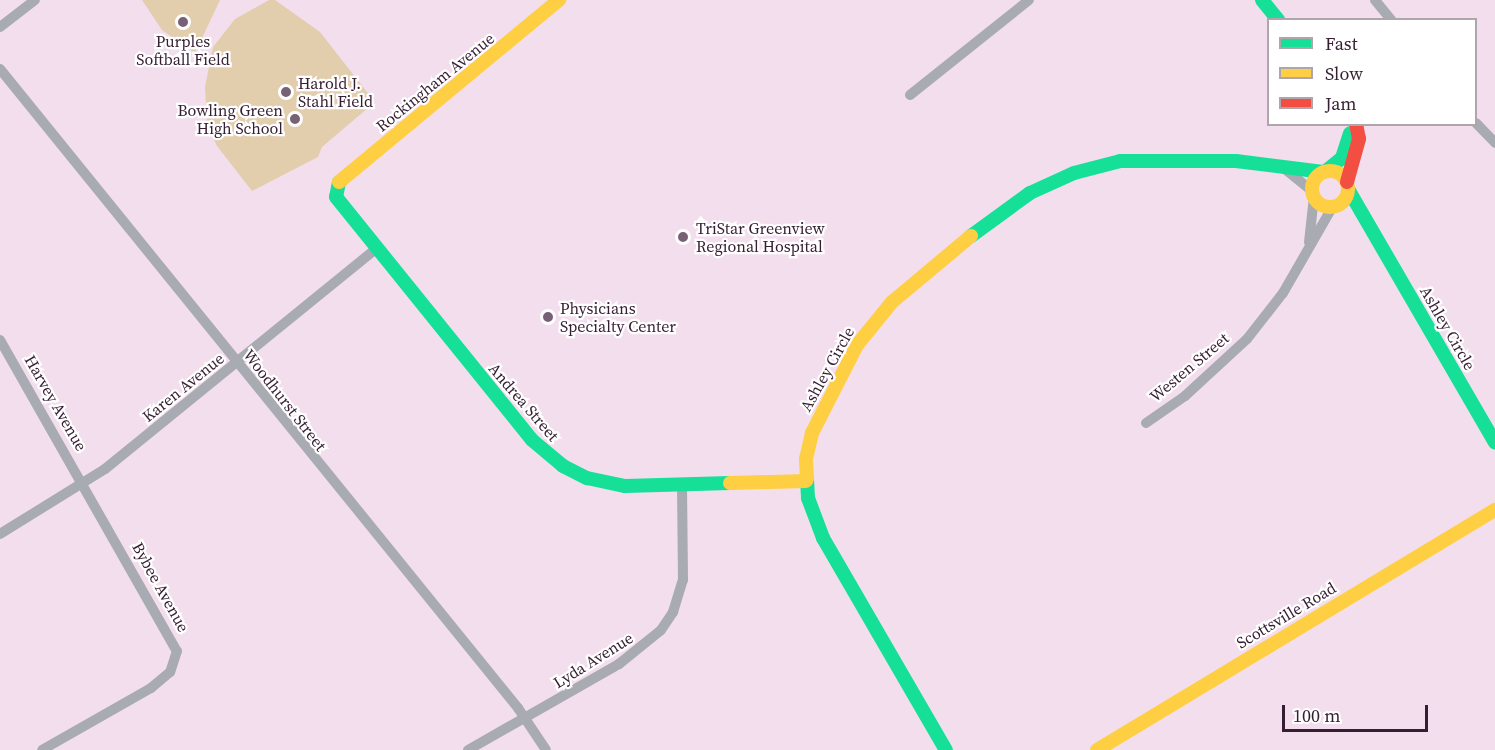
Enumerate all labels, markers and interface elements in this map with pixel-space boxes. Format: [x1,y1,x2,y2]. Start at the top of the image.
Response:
marker: Purples Softball Field [176,15,190,29]
legend [1267,18,1477,126]
street label: Rockingham Avenue [372,28,498,136]
place label: Purples Softball Field [136,31,230,69]
text: Fast [1325,31,1358,56]
text: Slow [1325,61,1363,86]
place label: Harold J. Stahl Field [298,73,373,111]
marker: Harold J. Stahl Field [279,85,293,99]
text: Jam [1325,91,1357,116]
place label: Bowling Green High School [177,100,283,138]
marker: Bowling Green High School [288,112,302,126]
place label: TriStar Greenview Regional Hospital [696,218,825,256]
marker: TriStar Greenview Regional Hospital [674,228,692,246]
street label: Ashley Circle [1416,283,1480,373]
place label: Physicians Specialty Center [560,298,676,336]
marker: Physicians Specialty Center [541,310,555,324]
street label: Ashley Circle [796,323,858,415]
street label: Westen Street [1145,328,1233,406]
street label: Woodhurst Street [239,345,331,455]
street label: Karen Avenue [138,348,228,426]
street label: Harvey Avenue [21,352,91,454]
street label: Andrea Street [485,359,563,445]
street label: Bybee Avenue [128,539,194,635]
street label: Scottsville Road [1233,578,1339,652]
street label: Lyda Avenue [550,628,636,692]
scale bar [1285,693,1430,731]
text: 100 m [1293,703,1340,728]

